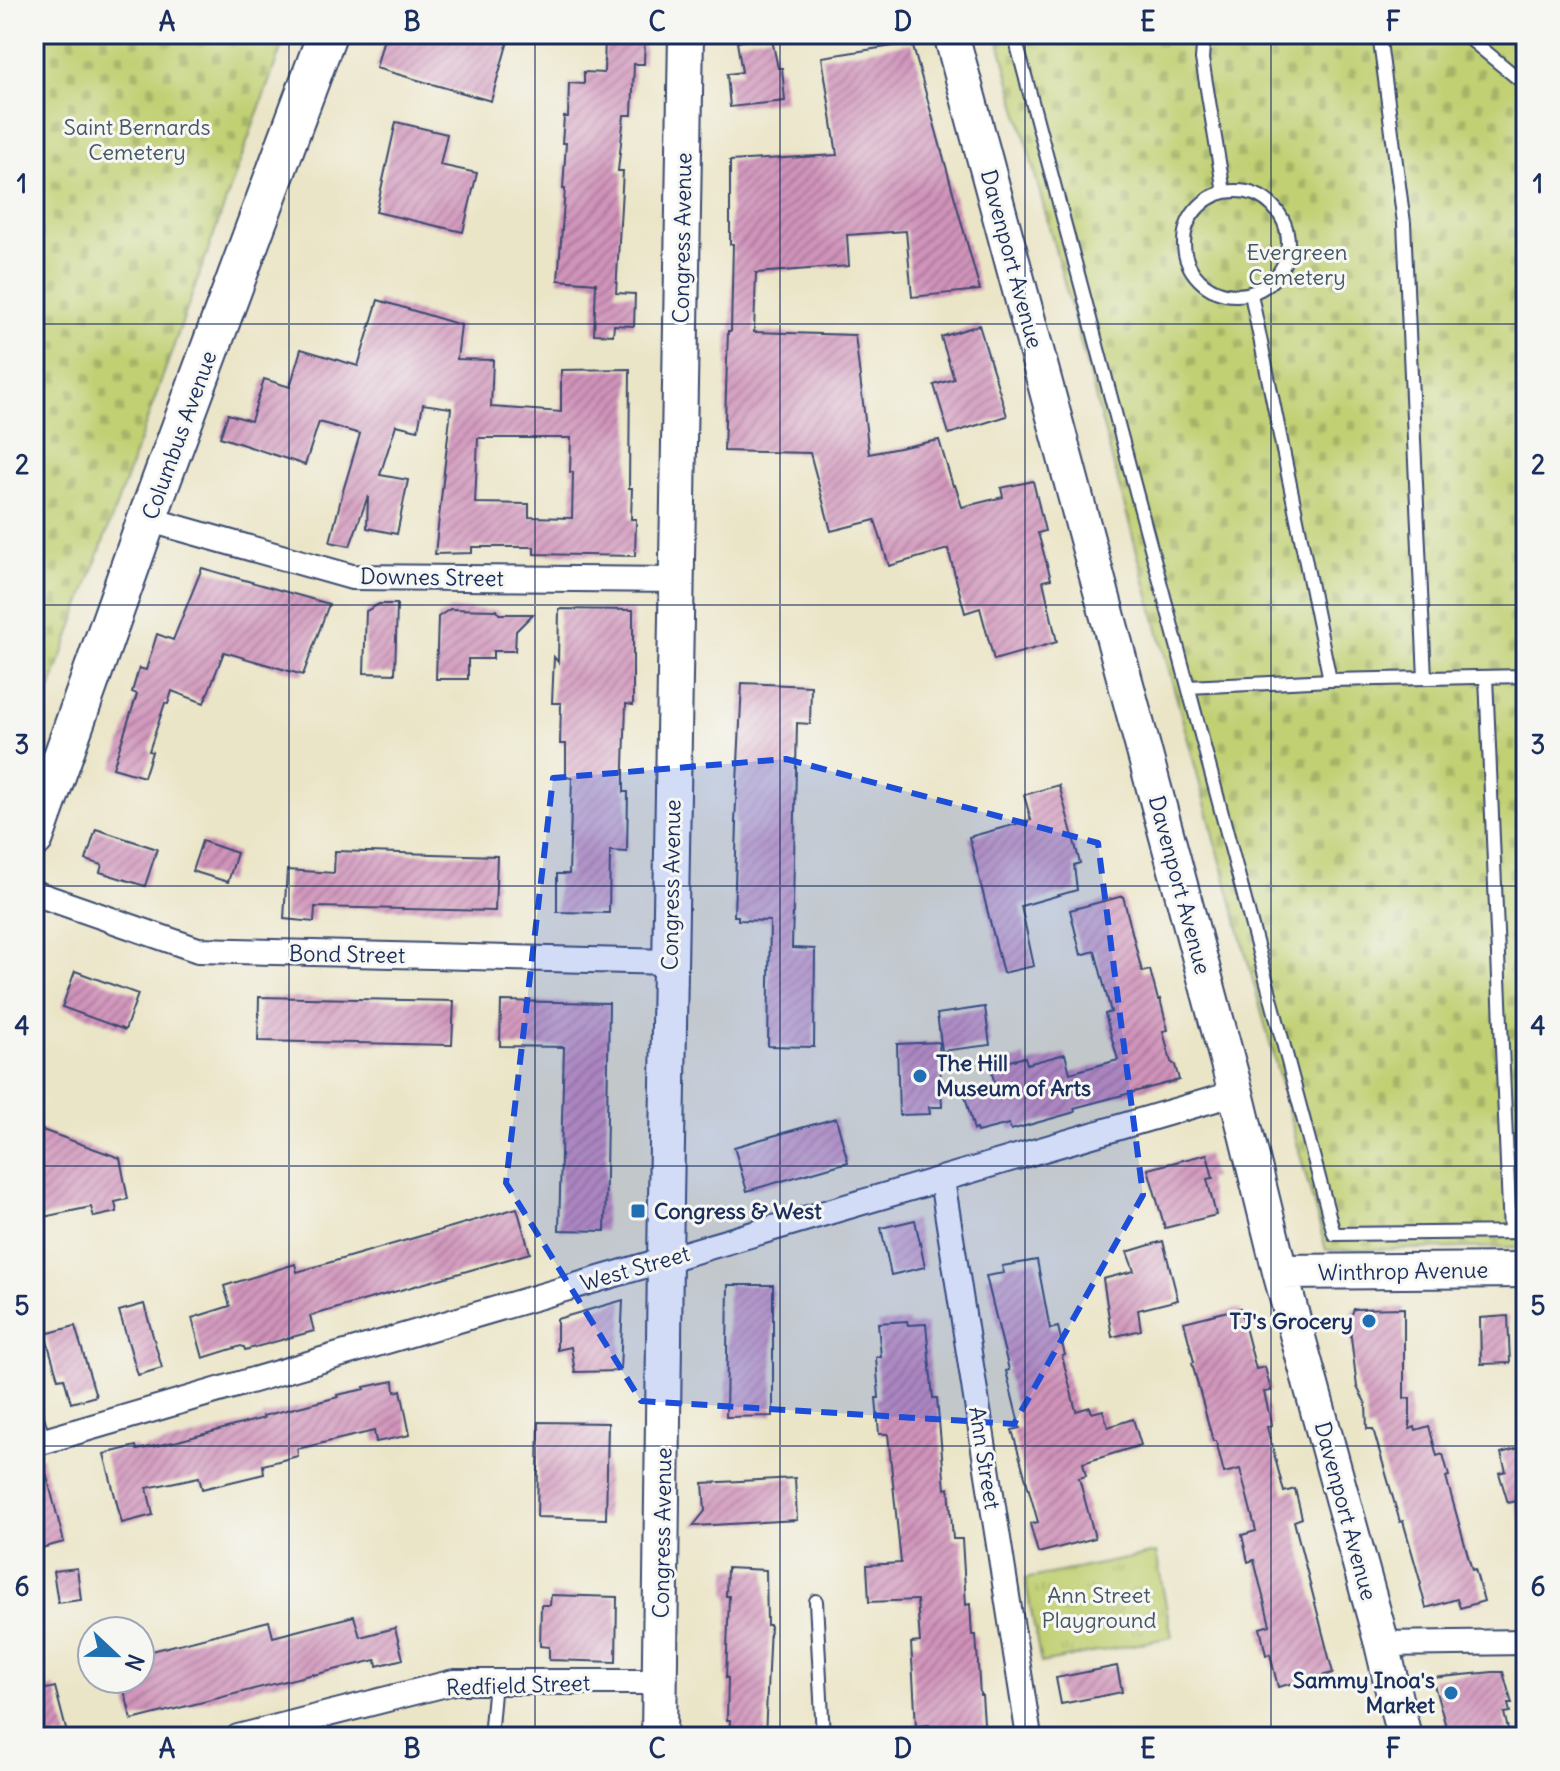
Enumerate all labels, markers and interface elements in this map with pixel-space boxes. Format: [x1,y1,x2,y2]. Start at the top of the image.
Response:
text: A [159,5,176,38]
text: B [403,5,421,38]
text: C [648,5,666,38]
text: D [894,5,912,38]
text: E [1140,5,1156,38]
text: F [1386,5,1401,38]
park label: Saint Bernards Cemetery [63,113,211,166]
street label: Congress Avenue [667,152,697,324]
text: 1 [17,167,27,200]
street label: Davenport Avenue [975,167,1049,351]
text: 1 [1533,167,1543,200]
park label: Evergreen Cemetery [1247,238,1347,291]
street label: Columbus Avenue [135,347,223,523]
text: 2 [15,448,29,481]
text: 2 [1531,448,1545,481]
street label: Downes Street [360,562,504,592]
text: 3 [15,728,29,761]
text: 3 [1531,728,1545,761]
street label: Davenport Avenue [1143,793,1217,977]
street label: Congress Avenue [656,799,686,971]
street label: Bond Street [289,939,405,969]
text: 4 [14,1009,30,1042]
text: 4 [1530,1009,1546,1042]
place label: The Hill Museum of Arts [936,1049,1091,1102]
marker: The Hill Museum of Arts [911,1067,929,1085]
place label: Congress & West [654,1197,822,1225]
marker: Congress & West [629,1202,647,1220]
street label: West Street [577,1239,693,1297]
street label: Winthrop Avenue [1318,1256,1488,1286]
text: 5 [15,1289,30,1322]
text: 5 [1531,1289,1546,1322]
place label: TJ's Grocery [1230,1307,1353,1335]
marker: TJ's Grocery [1360,1312,1378,1330]
street label: Ann Street [963,1405,1007,1511]
street label: Davenport Avenue [1309,1419,1383,1603]
street label: Congress Avenue [647,1447,677,1619]
text: 6 [14,1570,30,1603]
text: 6 [1530,1570,1546,1603]
park label: Ann Street Playground [1041,1581,1157,1634]
north arrow [76,1615,156,1695]
text: N [119,1650,150,1675]
place label: Sammy Inoa's Market [1293,1666,1436,1719]
street label: Redfield Street [445,1668,591,1702]
marker: Sammy Inoa's Market [1442,1684,1460,1702]
text: A [159,1732,176,1765]
text: B [403,1732,421,1765]
text: C [648,1732,666,1765]
text: D [894,1732,912,1765]
text: E [1140,1732,1156,1765]
text: F [1386,1732,1401,1765]

